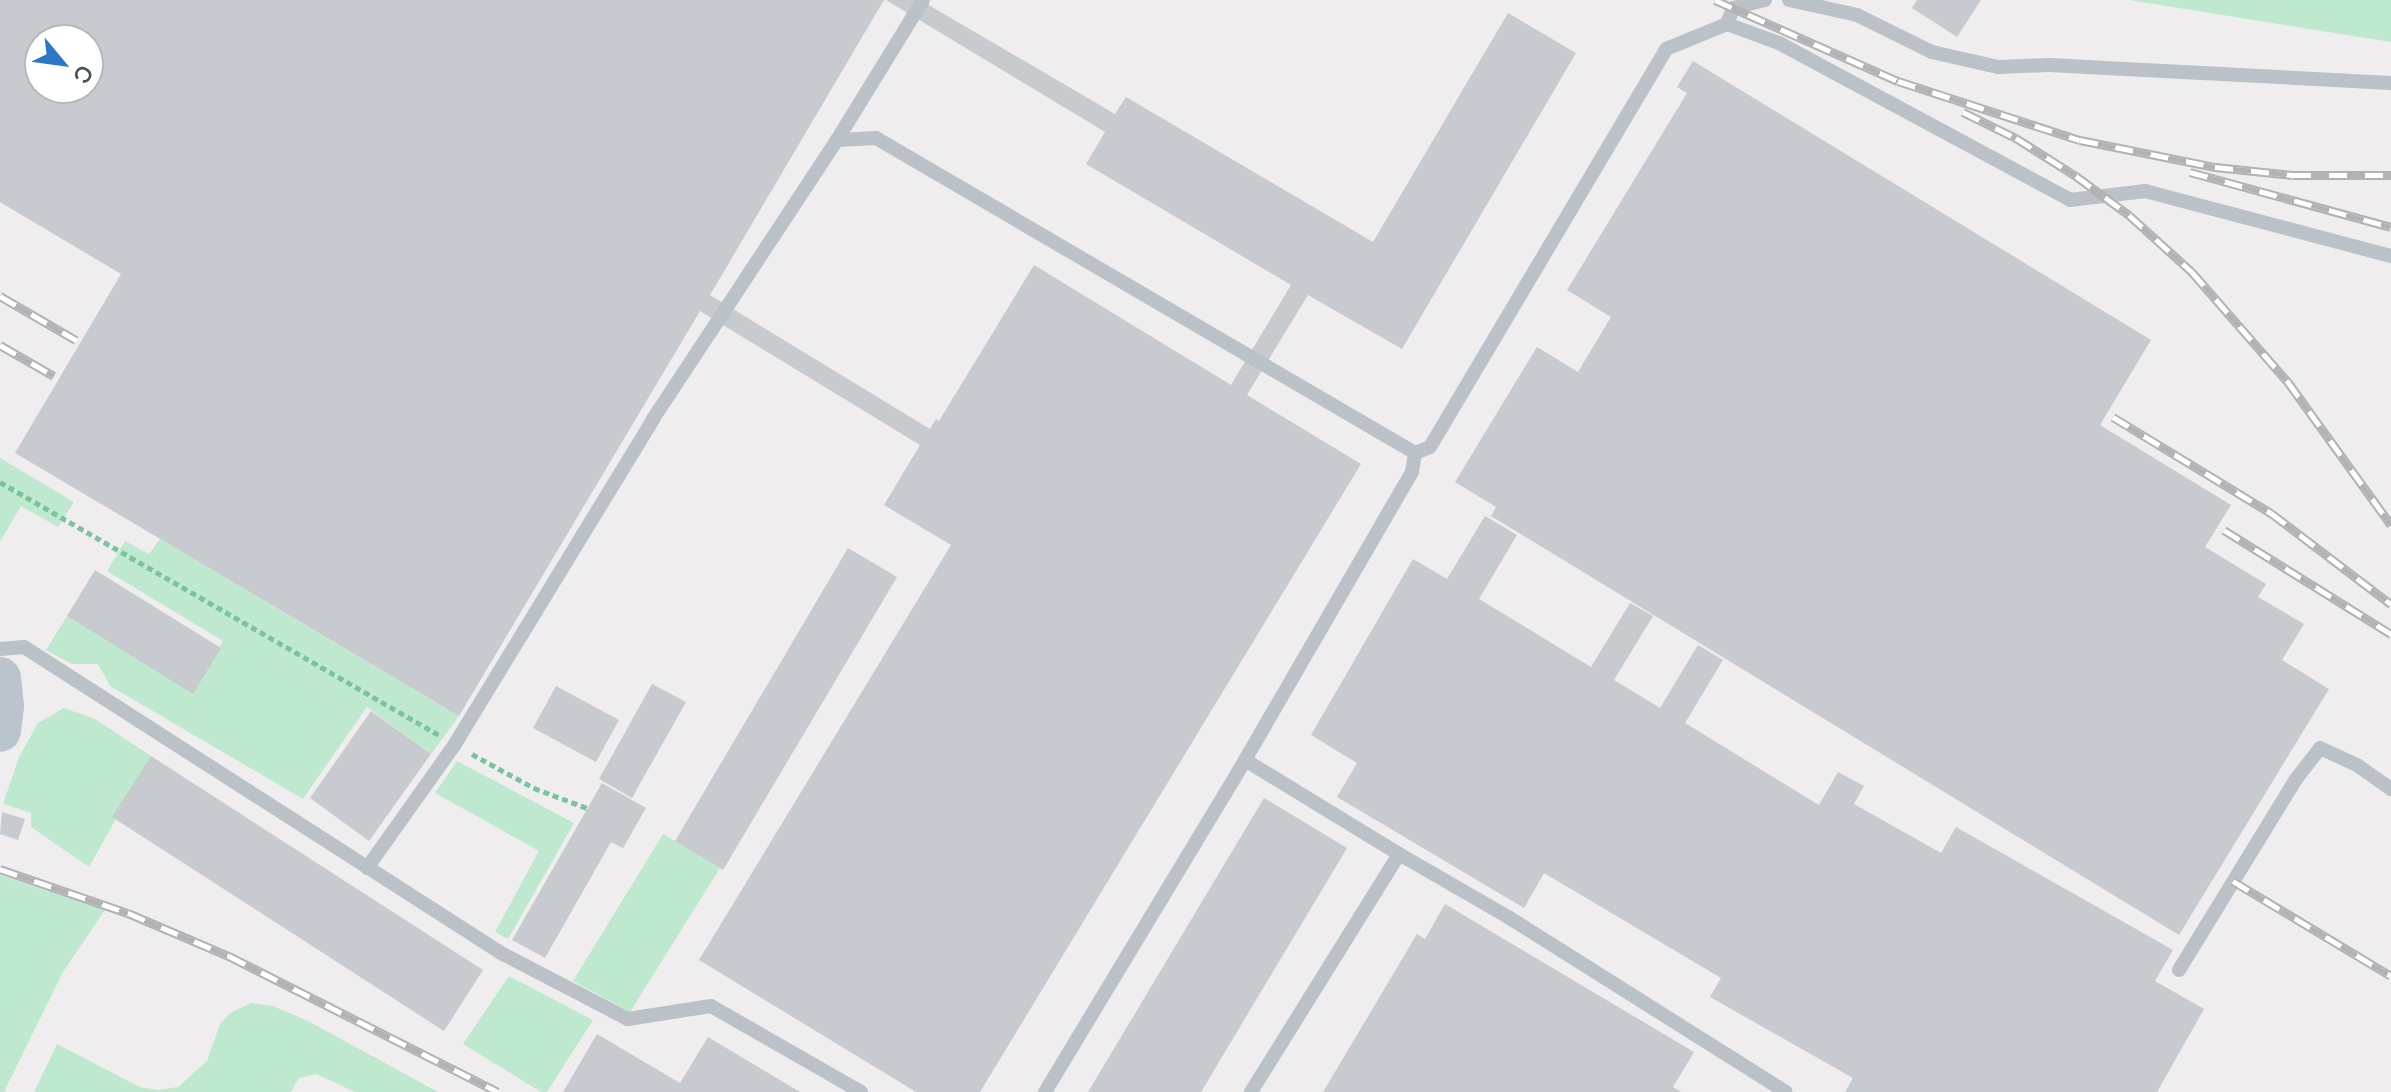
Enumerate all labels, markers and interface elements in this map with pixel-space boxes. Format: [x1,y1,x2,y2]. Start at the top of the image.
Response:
north arrow [24,24,104,104]
text: С [66,60,100,89]

